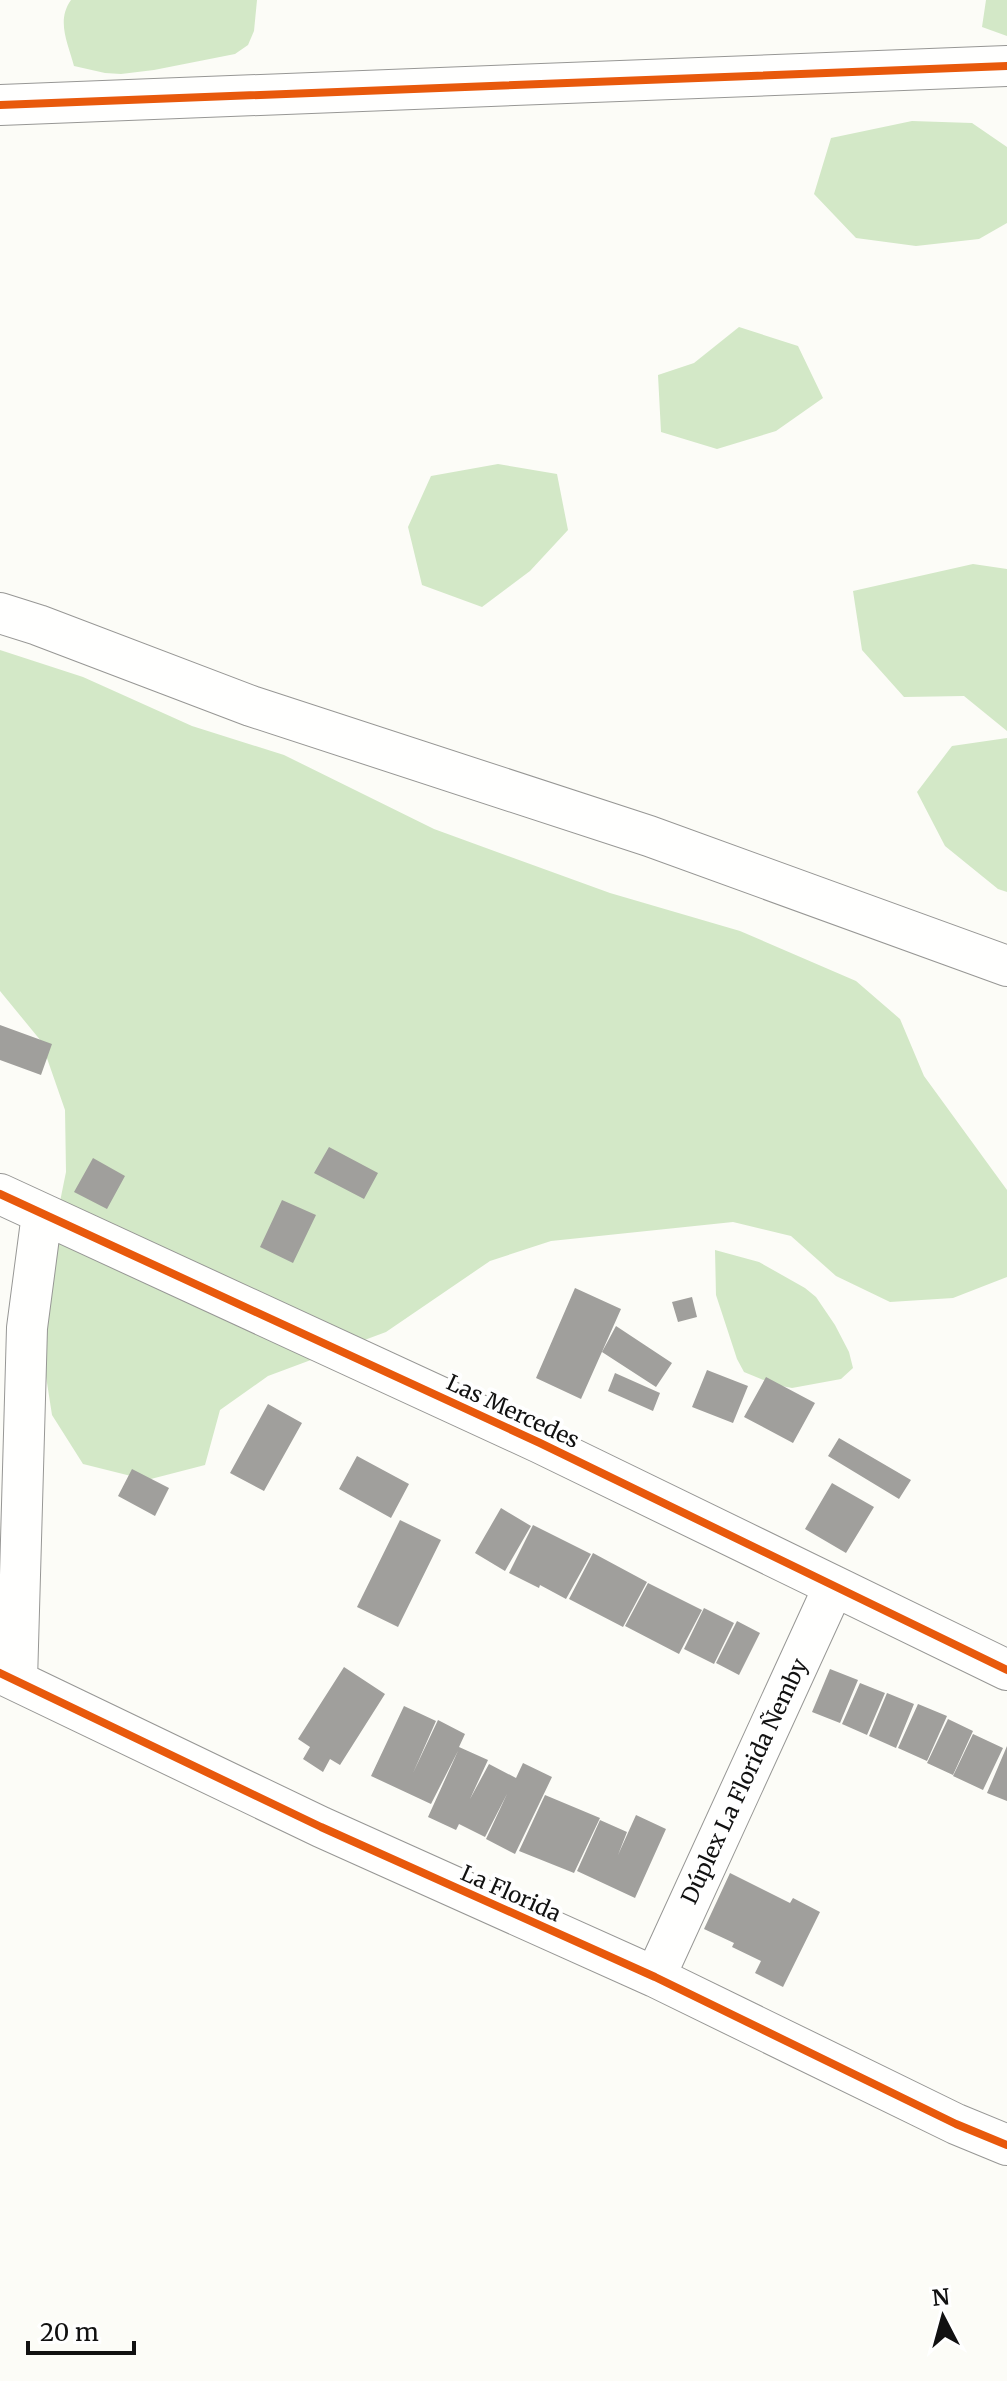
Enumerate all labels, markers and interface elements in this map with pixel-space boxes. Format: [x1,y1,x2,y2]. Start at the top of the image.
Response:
street label: Las Mercedes [442,1368,584,1454]
street label: Dúplex La Florida Ñemby [675,1654,813,1908]
street label: La Florida [457,1859,566,1928]
north arrow [903,2277,983,2357]
text: N [931,2282,952,2312]
scale bar [28,2305,134,2355]
text: 20 m [40,2317,99,2348]

